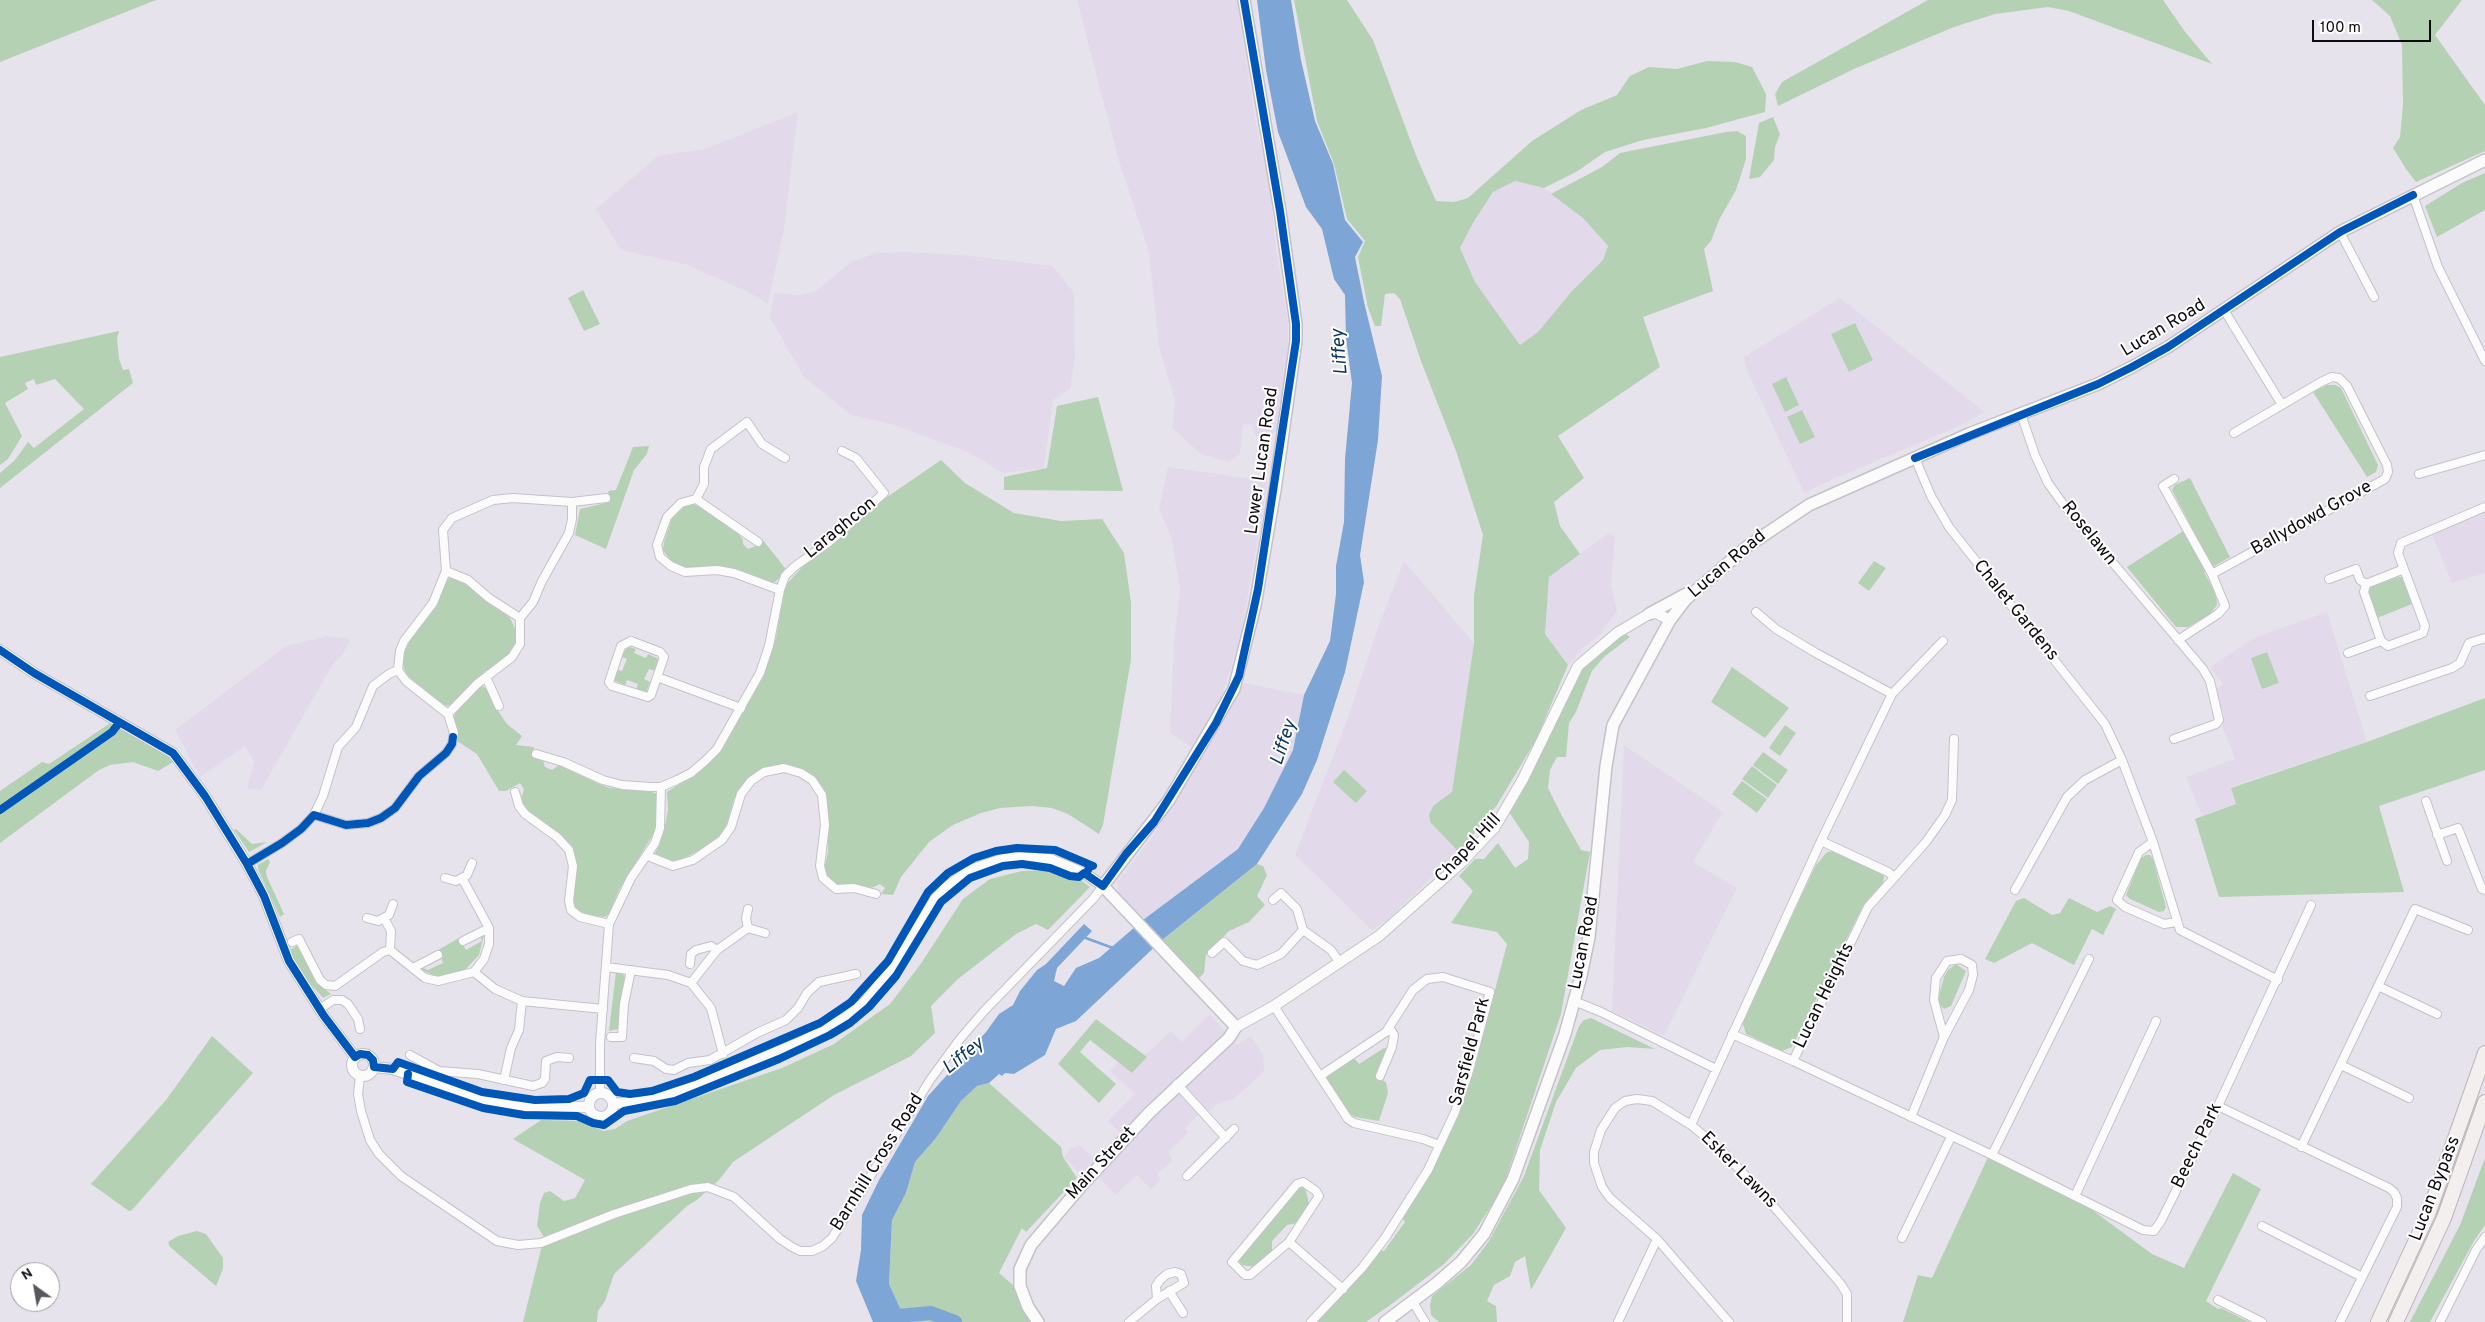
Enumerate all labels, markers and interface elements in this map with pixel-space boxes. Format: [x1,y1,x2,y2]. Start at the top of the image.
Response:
scale bar [2315,10,2434,42]
text: 100 m [2320,19,2361,38]
street label: Lucan Road [2118,295,2210,363]
water label: Liffey [1328,328,1354,376]
street label: Lower Lucan Road [1242,386,1284,536]
street label: Ballydowd Grove [2248,477,2376,561]
street label: Laraghcon [801,494,881,564]
street label: Roselawn [2056,498,2120,570]
street label: Lucan Road [1685,526,1771,604]
street label: Chalet Gardens [1968,556,2062,666]
water label: Liffey [1267,717,1303,769]
street label: Chapel Hill [1431,810,1507,888]
street label: Lucan Road [1565,894,1605,992]
street label: Lucan Heights [1790,940,1860,1052]
street label: Sarsfield Park [1446,995,1496,1109]
water label: Liffey [939,1033,989,1081]
street label: Barnhill Cross Road [827,1090,929,1236]
street label: Beech Park [2168,1100,2228,1192]
street label: Main Street [1063,1123,1141,1205]
street label: Esker Lawns [1695,1128,1781,1214]
street label: Lucan Bypass [2406,1133,2466,1245]
north arrow [10,1262,60,1312]
text: N [19,1265,36,1285]

